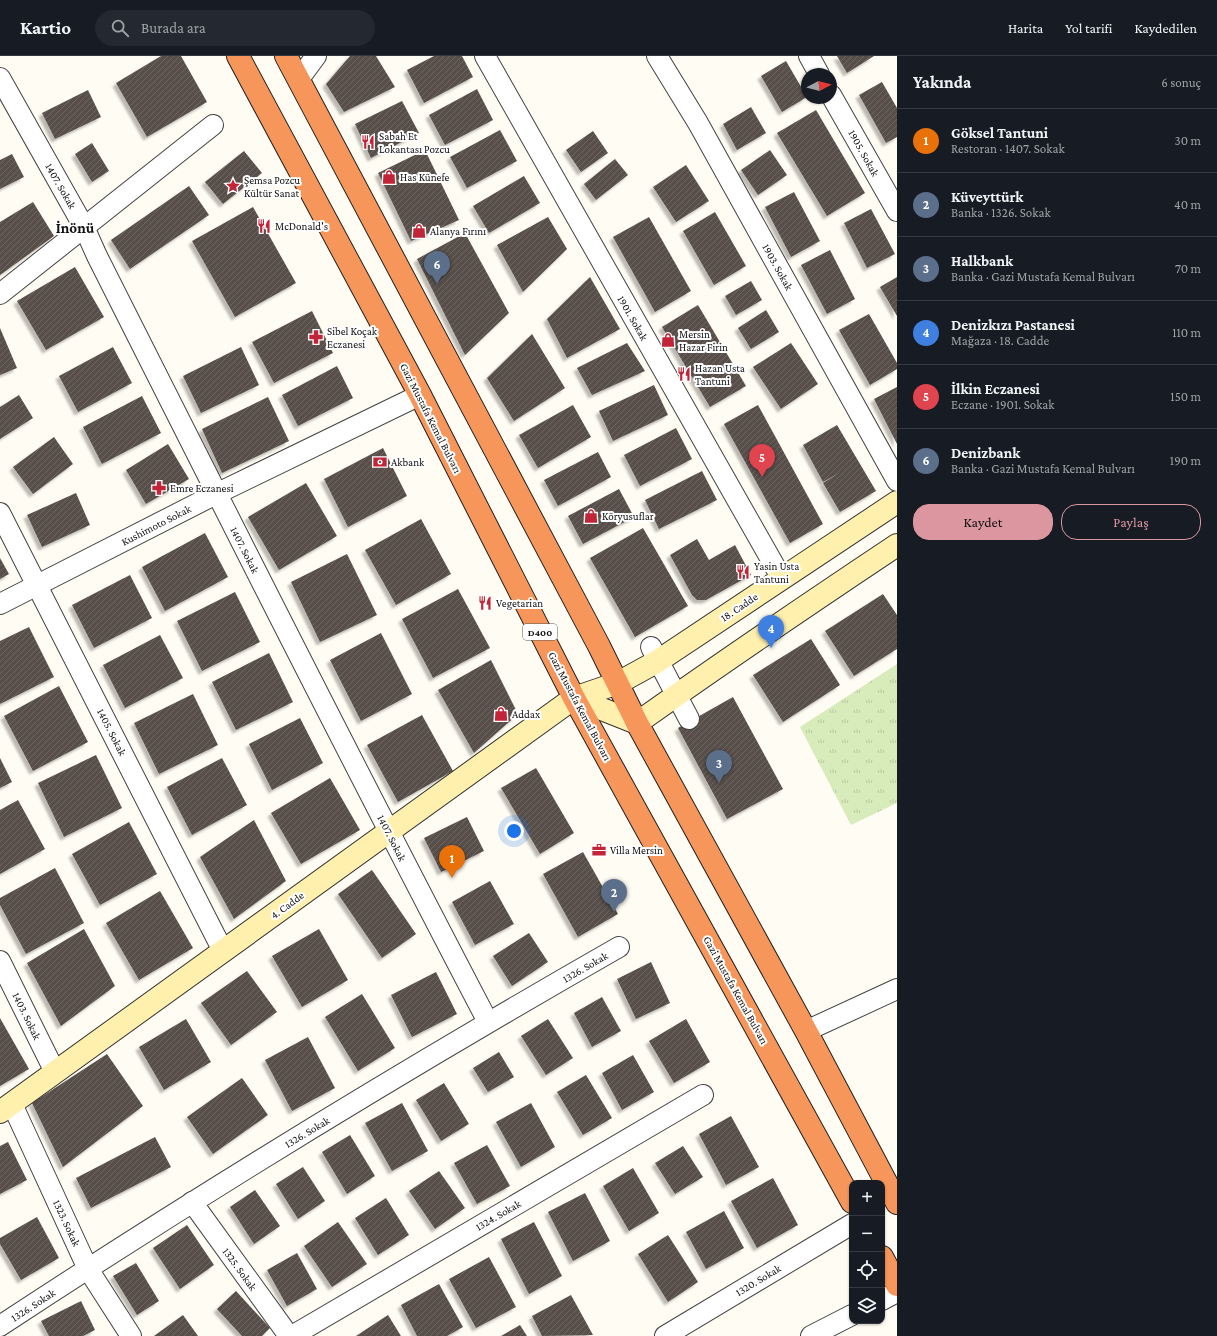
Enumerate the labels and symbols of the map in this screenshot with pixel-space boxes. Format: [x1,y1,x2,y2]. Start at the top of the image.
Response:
north arrow [801,68,837,104]
street label: 1905. Sokak [846,128,882,179]
place label: Sabah Et Lokantası Pozcu [379,130,450,155]
restaurant icon: Sabah Et Lokantası Pozcu [360,134,376,150]
street label: 1407. Sokak [43,161,79,212]
shop icon: Has Künefe [381,169,397,185]
place label: Has Künefe [400,171,450,183]
place label: Şemsa Pozcu Kültür Sanat [244,174,300,199]
place icon: Şemsa Pozcu Kültür Sanat [225,178,241,194]
restaurant icon: McDonald's [256,218,272,234]
district label: İnönü [56,220,95,236]
place label: McDonald's [275,220,328,232]
shop icon: Alanya Fırını [411,223,427,239]
place label: Alanya Fırını [430,225,486,238]
street label: 1903. Sokak [760,242,796,293]
pin: 6 [424,251,450,284]
street label: 1901. Sokak [615,293,651,343]
place label: Sibel Koçak Eczanesi [327,325,378,350]
place label: Mersin Hazar Firin [679,328,728,353]
pharmacy icon: Sibel Koçak Eczanesi [308,329,324,345]
shop icon: Mersin Hazar Firin [660,332,676,348]
street label: Gazi Mustafa Kemal Bulvarı [398,361,464,475]
place label: Hazan Usta Tantuni [695,362,745,387]
restaurant icon: Hazan Usta Tantuni [676,366,692,382]
pin: 5 [749,444,775,477]
bank icon: Akbank [372,454,388,470]
place label: Akbank [391,456,425,468]
pharmacy icon: Emre Eczanesi [151,480,167,496]
place label: Emre Eczanesi [170,482,234,494]
street label: Kushimoto Sokak [119,502,194,548]
shop icon: Köryusuflar [583,508,599,524]
place label: Köryusuflar [602,510,654,523]
street label: 1407. Sokak [228,525,262,576]
place label: Yasin Usta Tantuni [754,560,799,585]
restaurant icon: Yasin Usta Tantuni [735,564,751,580]
street label: 18. Cadde [718,590,760,624]
restaurant icon: Vegetarian [477,595,493,611]
place label: Vegetarian [496,597,543,610]
pin: 4 [758,615,784,648]
road number: D400 [523,624,557,640]
street label: Gazi Mustafa Kemal Bulvarı [546,650,614,763]
street label: 1405. Sokak [95,706,129,758]
shop icon: Addax [493,706,509,722]
place label: Addax [512,708,540,720]
pin: 3 [706,750,732,783]
street label: 1407. Sokak [375,813,409,864]
your location [504,821,524,841]
office icon: Villa Mersin [591,842,607,858]
place label: Villa Mersin [610,844,663,856]
pin: 1 [439,845,465,878]
pin: 2 [601,879,627,912]
street label: 4. Cadde [268,889,306,921]
street label: Gazi Mustafa Kemal Bulvarı [701,934,771,1046]
street label: 1326. Sokak [560,949,610,985]
street label: 1403. Sokak [10,990,44,1042]
street label: 1326. Sokak [282,1114,332,1150]
street label: 1324. Sokak [473,1197,523,1233]
street label: 1323. Sokak [51,1198,83,1249]
street label: 1325. Sokak [220,1245,260,1293]
street label: 1320. Sokak [733,1261,783,1298]
street label: 1326. Sokak [9,1286,58,1324]

